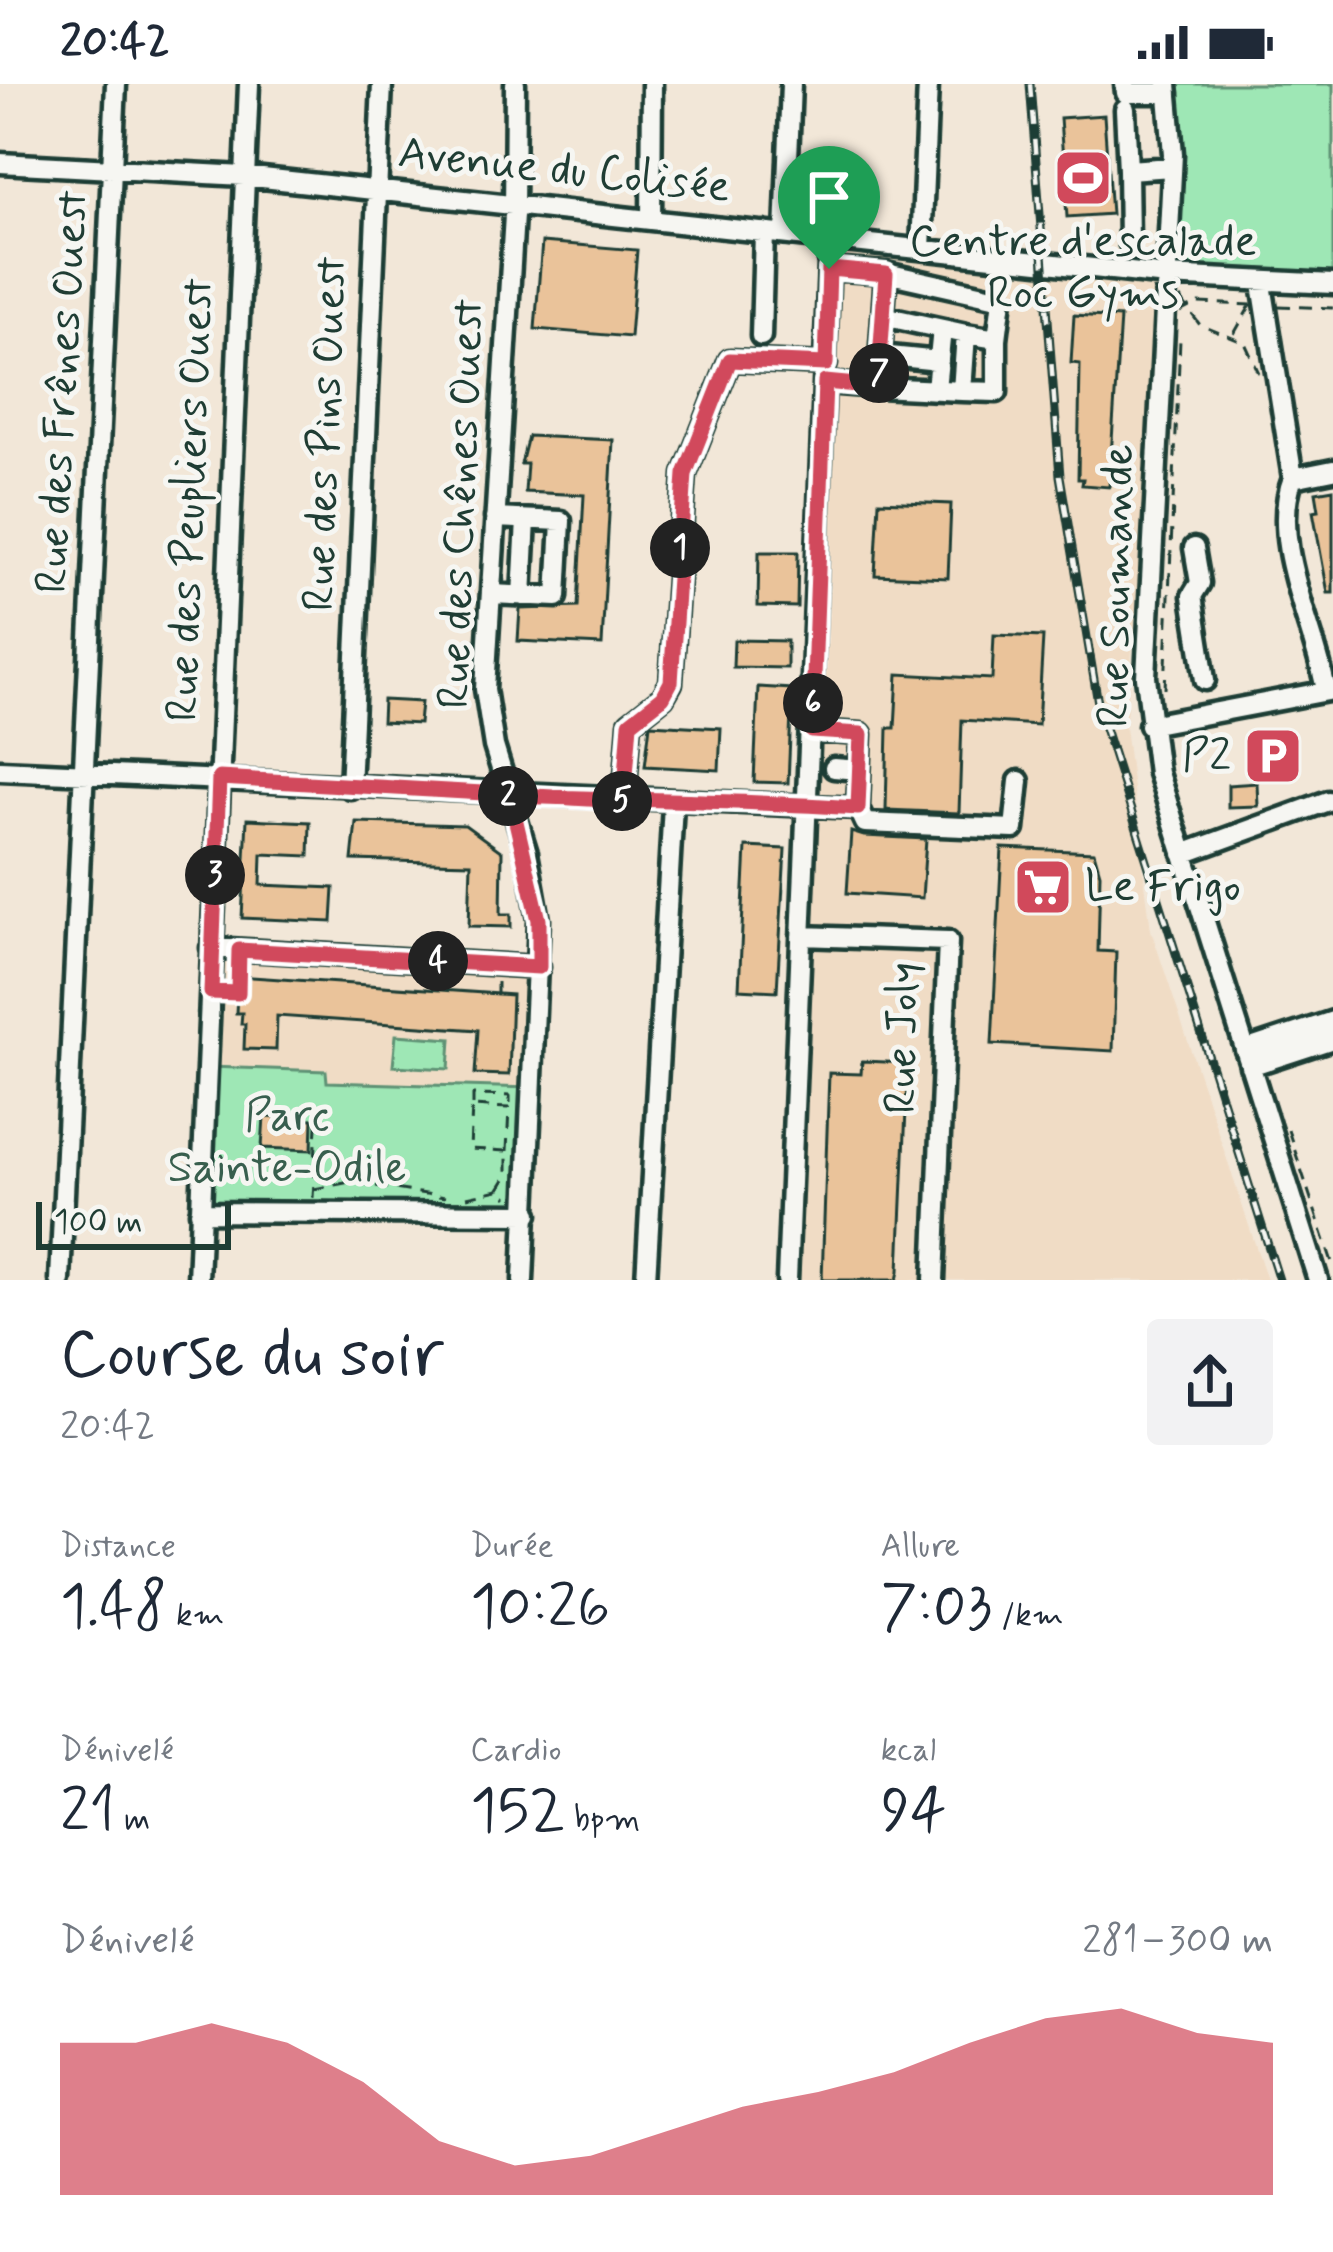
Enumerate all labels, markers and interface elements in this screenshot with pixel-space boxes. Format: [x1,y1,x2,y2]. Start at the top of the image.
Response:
text: 20:42 [60,13,170,72]
street label: Avenue du Colisée [395,124,733,218]
pin [778,146,880,269]
sports icon: Centre d'escalade Roc Gyms [1052,147,1114,209]
icon: arrive [796,164,862,230]
street label: Rue des Frênes Ouest [23,189,103,595]
place label: Centre d'escalade Roc Gyms [909,213,1257,324]
street label: Rue des Pins Ouest [290,256,362,612]
street label: Rue des Peupliers Ouest [154,277,228,723]
street label: Rue des Chênes Ouest [425,298,499,710]
pin: 7 [849,343,909,403]
text: 7 [869,351,889,395]
street label: Rue Soumande [1085,444,1149,728]
pin: 1 [650,518,710,578]
text: 1 [673,526,687,570]
pin: 6 [783,673,843,733]
text: 6 [805,681,821,725]
parking icon: P2 [1242,725,1304,787]
place label: P2 [1182,727,1231,786]
pin: 2 [478,766,538,826]
pin: 5 [592,771,652,831]
text: 2 [500,774,516,818]
text: 5 [612,779,632,823]
pin: 3 [185,845,245,905]
text: 3 [208,853,222,897]
supermarket icon: Le Frigo [1012,856,1074,918]
place label: Le Frigo [1085,858,1241,917]
pin: 4 [408,931,468,991]
text: 4 [428,939,448,983]
street label: Rue Joly [872,961,934,1115]
park label: Parc Sainte-Odile [168,1087,406,1198]
scale bar [36,1196,231,1249]
text: 100 m [54,1201,143,1245]
text: Course du soir [60,1314,444,1400]
button: share [1147,1319,1273,1445]
text: 20:42 [60,1402,155,1453]
text: Distance [60,1525,176,1569]
text: Durée [470,1525,554,1569]
text: Allure [881,1525,960,1569]
text: 1.48 [60,1569,167,1648]
text: 10:26 [470,1569,610,1648]
text: 7:03 [881,1569,992,1648]
text: km [167,1594,224,1638]
text: /km [992,1594,1063,1638]
text: Dénivelé [60,1729,174,1773]
text: Cardio [470,1729,561,1773]
text: kcal [881,1729,936,1773]
text: 21 [60,1773,115,1852]
text: 152 [470,1773,565,1852]
text: 94 [881,1773,947,1852]
text: m [115,1798,150,1842]
text: bpm [565,1798,640,1842]
text: Dénivelé [60,1916,194,1967]
text: 281–300 m [1082,1916,1273,1967]

